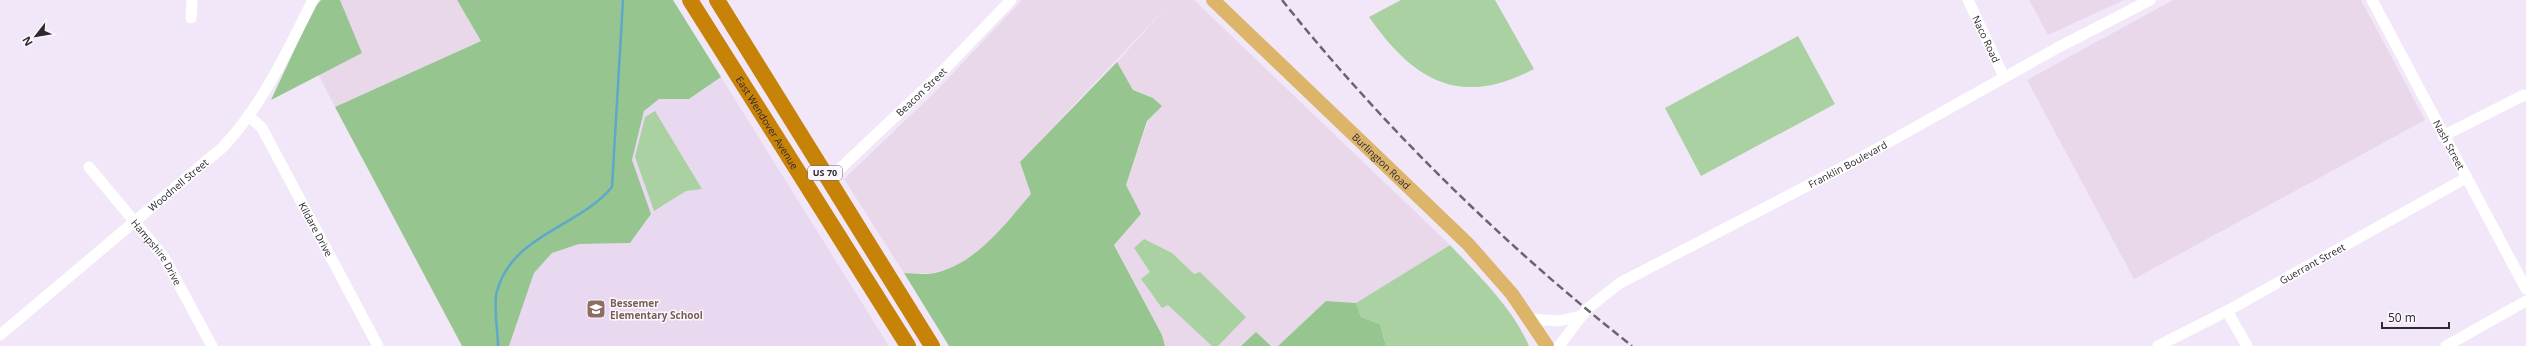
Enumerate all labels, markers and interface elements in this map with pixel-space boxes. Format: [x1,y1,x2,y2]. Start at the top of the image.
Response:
street label: Naco Road [1969,13,2003,65]
north arrow [16,16,56,56]
text: N [18,34,36,49]
street label: Beacon Street [893,64,950,119]
street label: East Wendover Avenue [733,74,802,172]
street label: Nash Street [2430,117,2468,172]
street label: Burlington Road [1349,130,1413,192]
street label: Franklin Boulevard [1806,138,1889,191]
street label: Woodnell Street [145,155,212,214]
road number: US 70 [808,166,842,180]
street label: Kildare Drive [296,200,336,259]
street label: Hampshire Drive [128,216,185,288]
street label: Guerrant Street [2277,239,2348,287]
place label: Bessemer Elementary School [610,296,703,322]
school or university icon: Bessemer Elementary School [585,298,607,320]
scale bar [2382,304,2449,330]
text: 50 m [2388,309,2416,326]

